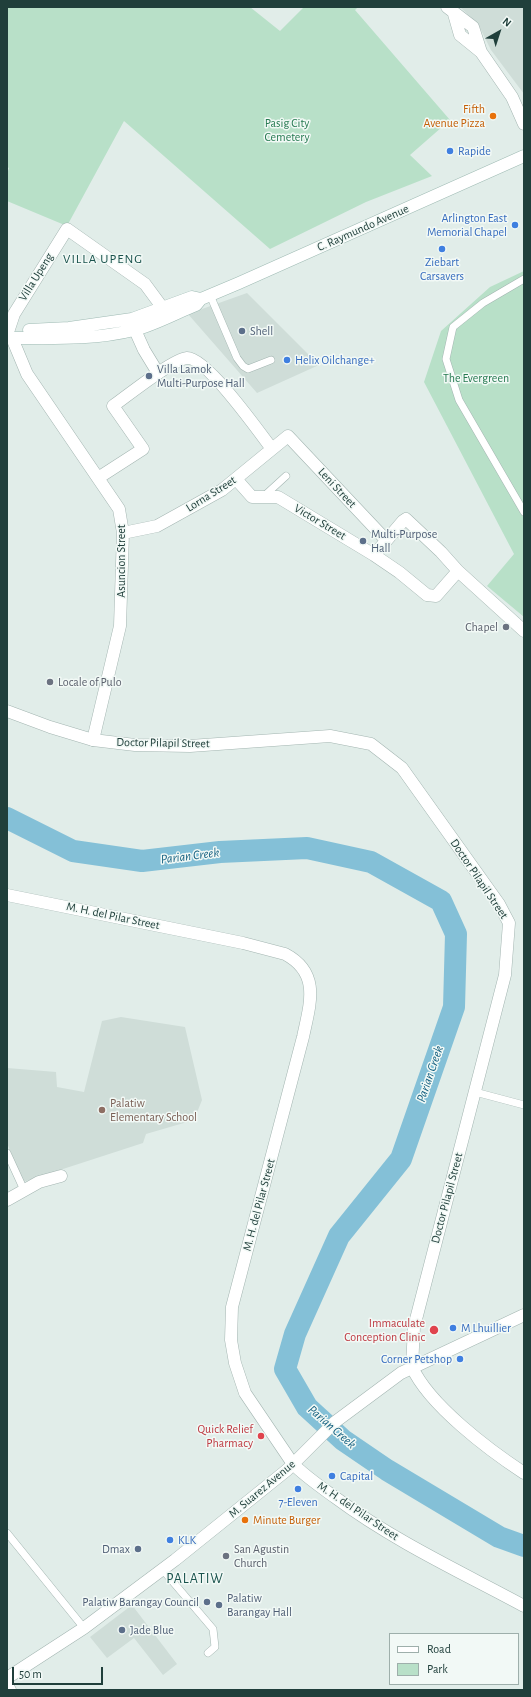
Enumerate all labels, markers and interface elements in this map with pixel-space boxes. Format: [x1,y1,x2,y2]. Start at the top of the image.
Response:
north arrow [479,12,519,52]
text: N [500,16,513,29]
place label: Fifth Avenue Pizza [423,102,485,130]
marker: Fifth Avenue Pizza [488,111,498,121]
park label: Pasig City Cemetery [265,116,309,144]
place label: Rapide [458,144,491,158]
marker: Rapide [445,146,455,156]
street label: C. Raymundo Avenue [315,201,411,255]
place label: Arlington East Memorial Chapel [427,211,507,239]
marker: Arlington East Memorial Chapel [510,220,520,230]
marker: Ziebart Carsavers [437,244,447,254]
street label: Villa Upeng [16,250,56,304]
district label: VILLA UPENG [63,251,143,267]
place label: Ziebart Carsavers [420,255,464,283]
place label: Shell [250,324,273,338]
marker: Shell [237,326,247,336]
place label: Helix Oilchange+ [295,353,375,367]
marker: Helix Oilchange+ [282,355,292,365]
place label: Villa Lamok Multi-Purpose Hall [157,362,245,390]
marker: Villa Lamok Multi-Purpose Hall [144,371,154,381]
park label: The Evergreen [443,371,509,385]
street label: Leni Street [315,465,359,511]
street label: Lorna Street [183,473,239,515]
street label: Victor Street [292,501,348,543]
street label: Asuncion Street [114,524,128,598]
place label: Multi-Purpose Hall [371,527,437,555]
marker: Multi-Purpose Hall [358,536,368,546]
place label: Chapel [465,620,498,634]
marker: Chapel [501,622,511,632]
place label: Locale of Pulo [58,675,122,689]
marker: Locale of Pulo [45,677,55,687]
street label: Doctor Pilapil Street [116,735,210,751]
street label: Doctor Pilapil Street [447,836,511,922]
water label: Parian Creek [160,845,220,867]
street label: M. H. del Pilar Street [65,899,161,933]
water label: Parian Creek [413,1044,447,1104]
place label: Palatiw Elementary School [110,1096,197,1124]
marker: Palatiw Elementary School [97,1105,107,1115]
street label: Doctor Pilapil Street [428,1151,466,1245]
street label: M. H. del Pilar Street [240,1157,278,1253]
place label: Immaculate Conception Clinic [344,1316,425,1344]
place label: M Lhuillier [461,1321,511,1335]
marker: M Lhuillier [448,1323,458,1333]
marker: Immaculate Conception Clinic [428,1324,440,1336]
place label: Corner Petshop [381,1352,452,1366]
marker: Corner Petshop [455,1354,465,1364]
water label: Parian Creek [305,1402,359,1452]
place label: Quick Relief Pharmacy [197,1422,253,1450]
marker: Quick Relief Pharmacy [256,1431,266,1441]
street label: M. Suarez Avenue [226,1457,298,1521]
place label: Capital [340,1469,373,1483]
marker: Capital [327,1471,337,1481]
street label: M. H. del Pilar Street [315,1478,401,1544]
marker: 7-Eleven [293,1484,303,1494]
place label: 7-Eleven [278,1495,318,1509]
place label: Minute Burger [253,1513,320,1527]
marker: Minute Burger [240,1515,250,1525]
place label: KLK [178,1533,196,1547]
marker: KLK [165,1535,175,1545]
place label: Dmax [102,1542,130,1556]
place label: San Agustin Church [234,1542,289,1570]
marker: Dmax [133,1544,143,1554]
marker: San Agustin Church [221,1551,231,1561]
district label: PALATIW [166,1571,224,1587]
place label: Palatiw Barangay Hall [227,1591,292,1619]
place label: Palatiw Barangay Council [82,1595,199,1609]
marker: Palatiw Barangay Council [202,1597,212,1607]
marker: Palatiw Barangay Hall [214,1600,224,1610]
place label: Jade Blue [130,1623,174,1637]
marker: Jade Blue [117,1625,127,1635]
legend [389,1633,519,1685]
text: Road [427,1643,451,1655]
scale bar [14,1659,105,1685]
text: Park [427,1663,448,1675]
text: 50 m [19,1668,42,1680]

